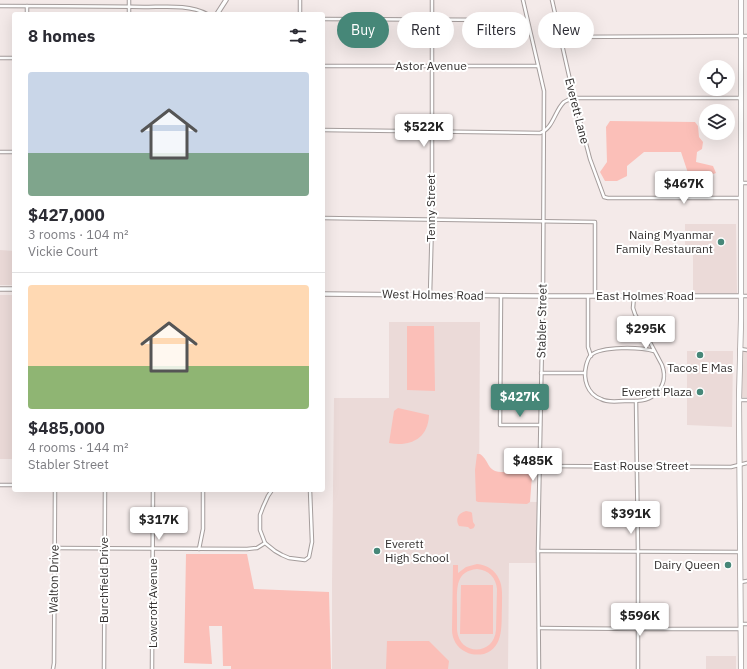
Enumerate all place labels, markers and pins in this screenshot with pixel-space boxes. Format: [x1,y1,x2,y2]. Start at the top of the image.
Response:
pin: $522K [396,114,452,148]
pin: $467K [656,171,712,205]
place label: Naing Myanmar Family Restaurant [616,227,714,256]
marker: Naing Myanmar Family Restaurant [716,237,726,247]
pin: $295K [618,316,674,350]
marker: Tacos E Mas [695,350,705,360]
place label: Tacos E Mas [667,360,733,375]
pin: $427K [492,384,548,418]
place label: Everett Plaza [622,384,693,399]
marker: Everett Plaza [695,387,705,397]
pin: $485K [505,448,561,482]
pin: $391K [603,501,659,535]
pin: $317K [131,507,187,541]
place label: Everett High School [385,536,449,565]
marker: Everett High School [372,546,382,556]
place label: Dairy Queen [654,557,720,572]
marker: Dairy Queen [723,560,733,570]
pin: $596K [612,603,668,637]

